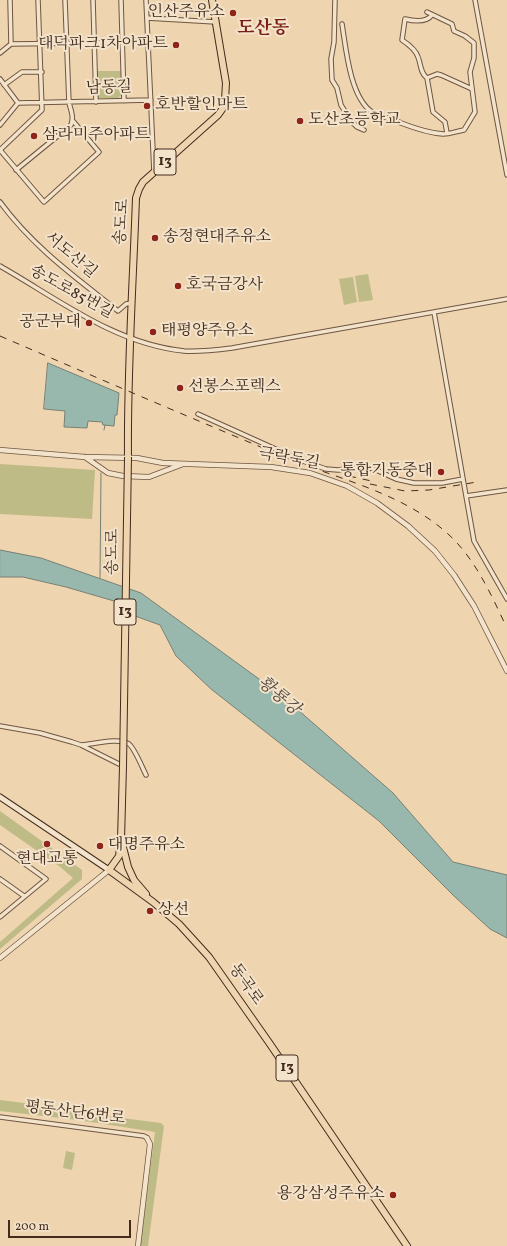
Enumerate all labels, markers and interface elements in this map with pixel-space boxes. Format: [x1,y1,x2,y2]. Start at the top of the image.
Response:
place label: 인산주유소 [148,3,225,23]
marker: 인산주유소 [228,8,238,18]
district label: 도산동 [237,19,289,41]
place label: 대덕파크1차아파트 [38,35,168,55]
marker: 대덕파크1차아파트 [171,40,181,50]
street label: 남동길 [85,79,133,99]
place label: 호반할인마트 [155,96,248,116]
marker: 호반할인마트 [142,101,152,111]
place label: 도산초등학교 [308,111,401,131]
marker: 도산초등학교 [295,116,305,126]
place label: 삼라미주아파트 [42,126,150,146]
marker: 삼라미주아파트 [29,131,39,141]
road number: 13 [154,149,176,175]
street label: 송도로 [112,198,134,246]
place label: 송정현대주유소 [163,228,271,248]
street label: 서도산길 [40,229,100,283]
marker: 송정현대주유소 [150,233,160,243]
street label: 송도로85번길 [26,262,116,324]
place label: 호국금강사 [186,276,263,296]
marker: 호국금강사 [173,281,183,291]
place label: 공군부대 [19,313,81,333]
marker: 공군부대 [84,318,94,328]
place label: 태평양주유소 [161,322,254,342]
marker: 태평양주유소 [148,327,158,337]
place label: 선봉스포렉스 [188,378,281,398]
marker: 선봉스포렉스 [175,383,185,393]
street label: 극락둑길 [257,445,321,475]
place label: 통합기동중대 [340,462,433,482]
marker: 통합기동중대 [436,467,446,477]
street label: 송도로 [104,529,124,575]
road number: 13 [114,599,136,625]
water label: 황룡강 [253,673,303,721]
place label: 대명주유소 [108,836,185,856]
marker: 현대교통 [42,839,52,849]
marker: 대명주유소 [95,841,105,851]
place label: 현대교통 [16,850,78,870]
place label: 상선 [158,901,189,921]
marker: 상선 [145,906,155,916]
street label: 동곡로 [224,961,266,1009]
road number: 13 [276,1055,298,1081]
street label: 평동산단6번로 [24,1098,126,1130]
place label: 용강삼성주유소 [277,1185,385,1205]
marker: 용강삼성주유소 [388,1190,398,1200]
scale bar [10,1212,133,1238]
text: 200 m [15,1219,49,1235]

